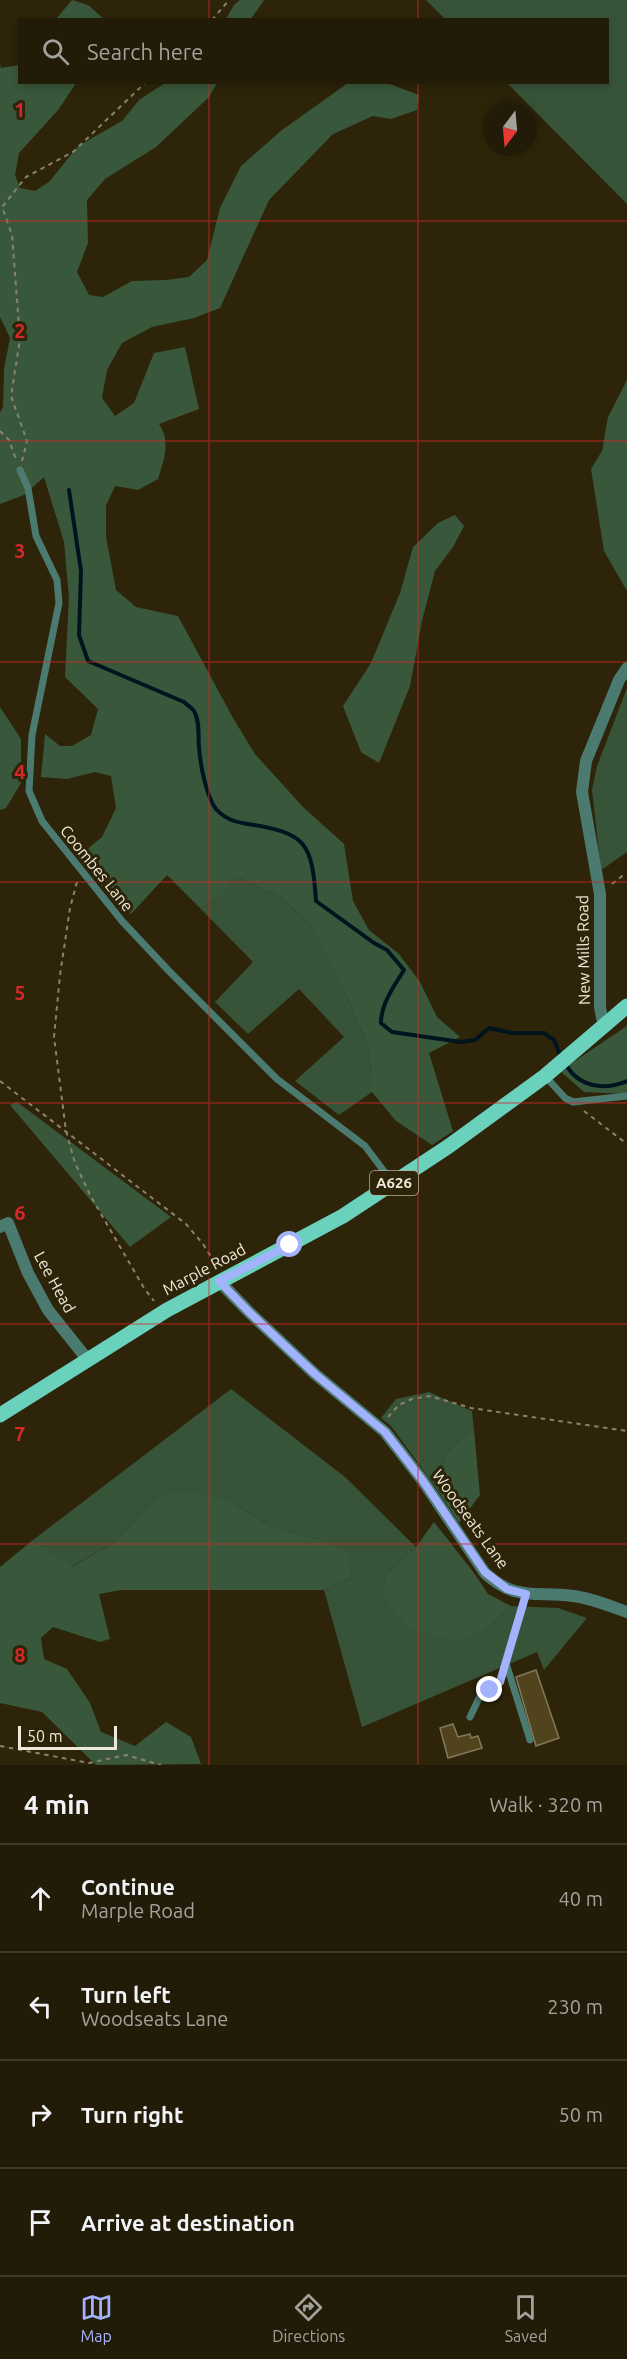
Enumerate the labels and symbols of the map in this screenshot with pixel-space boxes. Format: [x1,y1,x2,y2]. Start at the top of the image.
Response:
text: 1 [14,98,26,121]
north arrow [483,102,537,156]
text: 2 [14,319,26,342]
text: 3 [14,539,26,562]
text: 4 [14,760,26,783]
street label: Coombes Lane [57,821,137,915]
street label: New Mills Road [573,895,593,1005]
text: 5 [14,981,26,1004]
road number: A626 [370,1171,418,1195]
text: 6 [14,1201,26,1224]
route start [276,1231,302,1257]
street label: Marple Road [160,1240,248,1298]
street label: Lee Head [31,1248,79,1316]
text: 7 [14,1422,26,1445]
street label: Woodseats Lane [429,1466,513,1572]
text: 8 [14,1643,26,1666]
route end [476,1676,502,1702]
scale bar [18,1723,117,1750]

